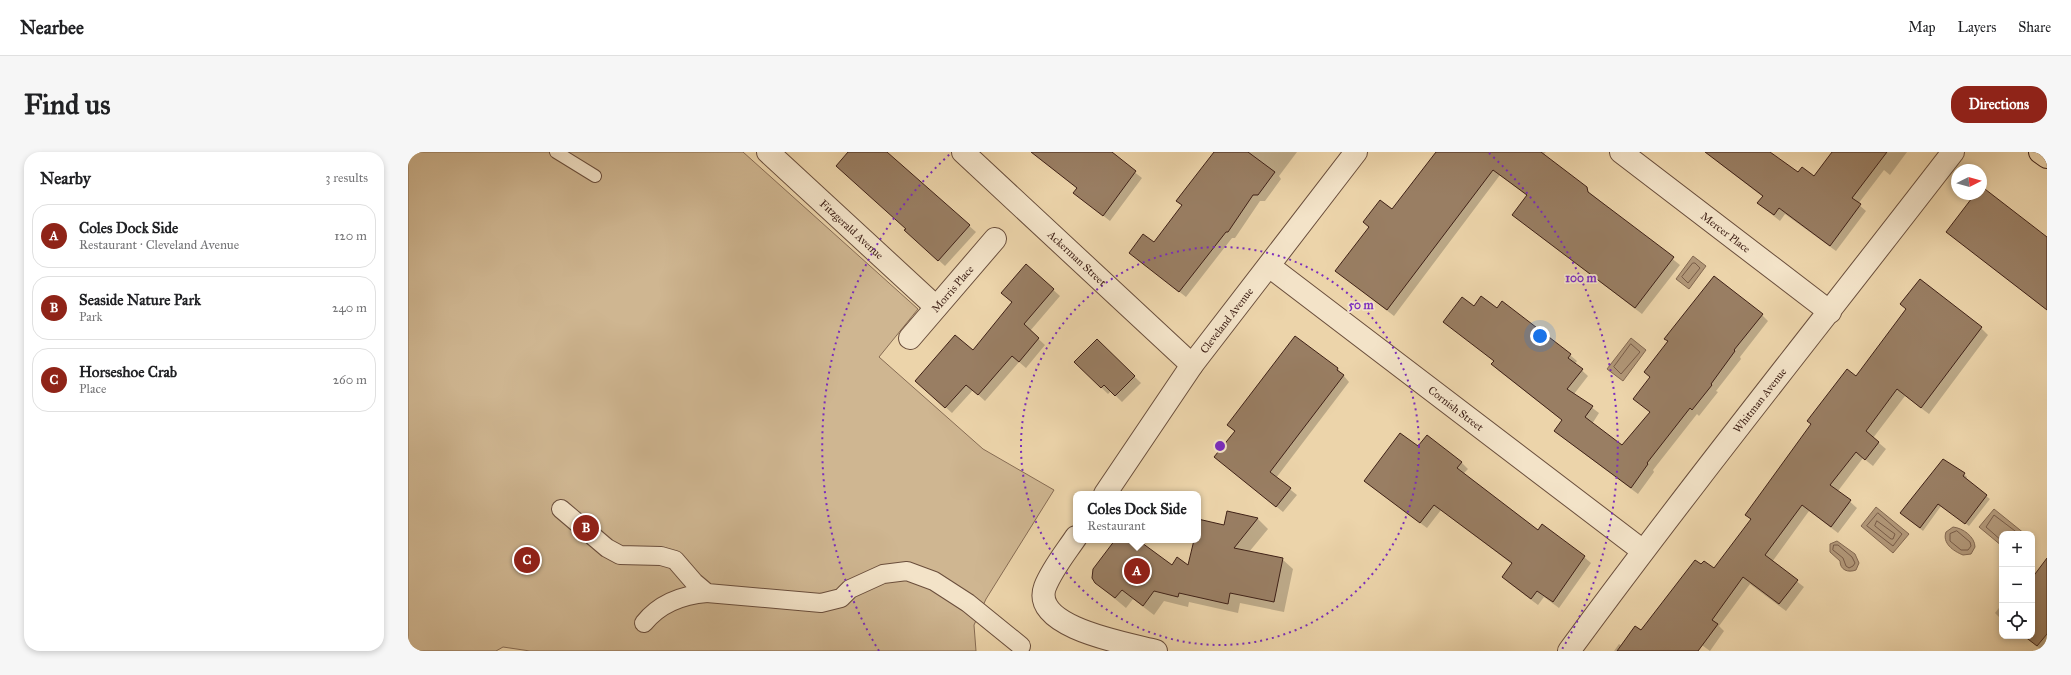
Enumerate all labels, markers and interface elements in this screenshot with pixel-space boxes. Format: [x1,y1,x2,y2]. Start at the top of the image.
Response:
text: Nearbee [20,16,84,39]
text: Map [1908,19,1936,36]
text: Layers [1958,19,1996,36]
text: Share [2018,19,2051,36]
button: Directions [1951,86,2047,123]
text: Find us [24,87,110,122]
north arrow [1951,164,1987,200]
text: Nearby [40,168,91,189]
text: 3 results [325,170,368,186]
street label: Fitzgerald Avenue [817,197,886,262]
street label: Mercer Place [1698,210,1753,256]
text: Coles Dock Side [79,219,178,237]
text: A [50,228,58,244]
text: 120 m [334,228,367,244]
street label: Ackerman Street [1044,228,1109,289]
text: Restaurant · Cleveland Avenue [79,237,239,253]
street label: Morris Place [929,263,977,315]
text: 100 m [1565,271,1598,285]
street label: Cleveland Avenue [1197,285,1256,356]
text: Seaside Nature Park [79,291,201,309]
text: 50 m [1348,298,1375,312]
text: B [50,300,58,316]
text: 240 m [332,300,367,316]
text: Park [79,309,103,325]
your location [1530,326,1550,346]
text: Horseshoe Crab [79,363,177,381]
street label: Whitman Avenue [1731,365,1790,436]
text: C [50,372,58,388]
text: 260 m [333,372,367,388]
text: Place [79,381,106,397]
street label: Cornish Street [1425,384,1486,434]
centre of rings [1213,439,1227,453]
popup [1073,491,1201,543]
text: Coles Dock Side [1087,500,1187,518]
pin: B [573,513,599,543]
text: Restaurant [1087,518,1146,534]
map controls [1999,531,2035,639]
button: + [1999,531,2035,567]
pin: C [514,545,540,575]
pin: A [1124,556,1150,586]
button: − [1999,567,2035,603]
button: locate [1999,603,2035,639]

